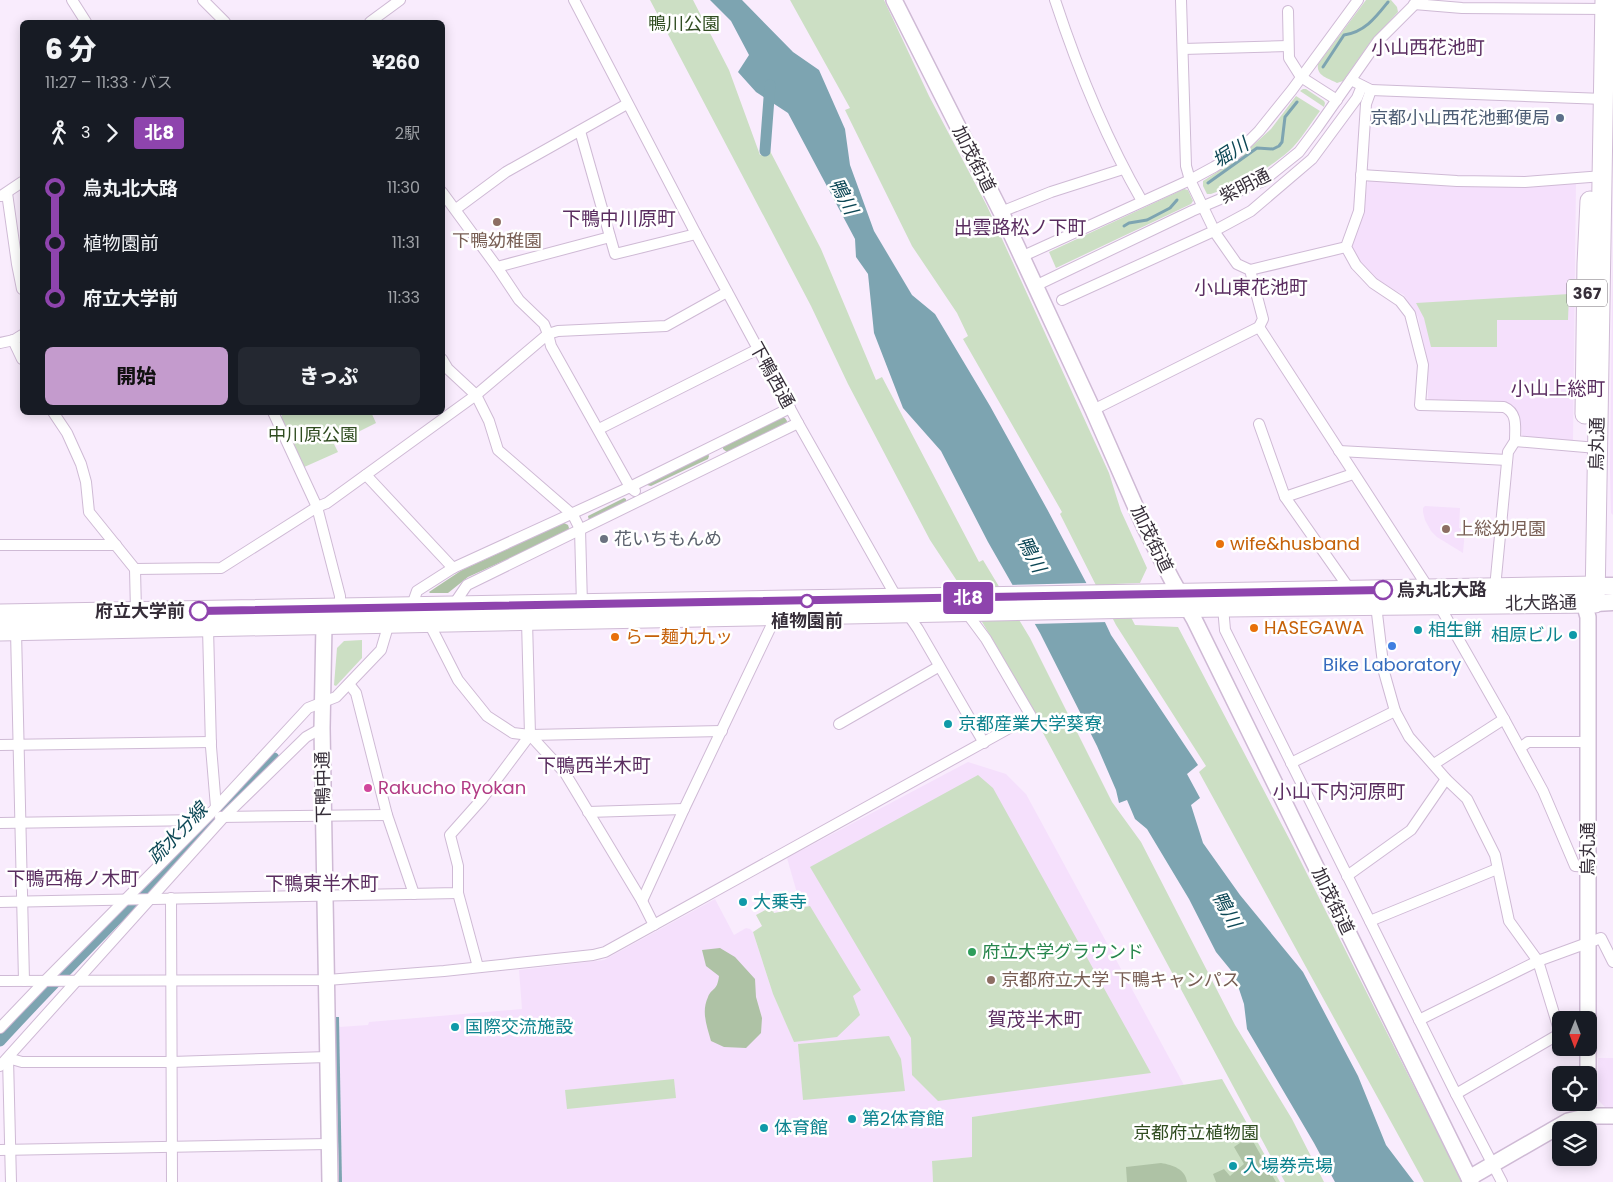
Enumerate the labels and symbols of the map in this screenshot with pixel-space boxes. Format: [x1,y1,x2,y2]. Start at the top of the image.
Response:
park label: 鴨川公園 [648,11,720,36]
district label: 小山西花池町 [1371,34,1485,61]
place label: 京都小山西花池郵便局 [1370,105,1550,130]
marker: 京都小山西花池郵便局 [1554,112,1566,124]
street label: 加茂街道 [947,121,1002,197]
water label: 堀川 [1207,130,1255,174]
street label: 紫明通 [1215,162,1275,209]
water label: 鴨川 [823,173,865,221]
district label: 下鴨中川原町 [562,205,676,232]
district label: 出雲路松ノ下町 [953,214,1087,241]
marker: 下鴨幼稚園 [491,216,503,228]
place label: 下鴨幼稚園 [452,228,542,253]
district label: 小山東花池町 [1194,274,1308,301]
road number: 367 [1567,280,1607,306]
street label: 下鴨西通 [744,337,801,412]
district label: 小山上総町 [1510,375,1606,402]
street label: 烏丸通 [1584,417,1609,471]
park label: 中川原公園 [268,422,358,447]
street label: 加茂街道 [1125,501,1179,577]
place label: 上総幼児園 [1456,516,1546,541]
marker: 上総幼児園 [1440,523,1452,535]
place label: 花いちもんめ [614,526,722,551]
water label: 鴨川 [1011,531,1053,579]
place label: wife&husband [1230,531,1360,556]
marker: 花いちもんめ [598,533,610,545]
marker: wife&husband [1214,538,1226,550]
place label: 烏丸北大路 [1397,577,1487,602]
marker: 烏丸北大路 [1373,580,1393,600]
line badge: 北8 [946,582,990,614]
street label: 北大路通 [1505,589,1577,616]
marker: 植物園前 [800,594,814,608]
place label: 府立大学前 [95,598,185,623]
marker: 府立大学前 [189,601,209,621]
place label: 植物園前 [771,608,843,633]
place label: HASEGAWA [1264,615,1364,640]
place label: 相生餅 [1428,617,1482,642]
marker: HASEGAWA [1248,622,1260,634]
place label: 相原ビル [1491,622,1563,647]
place label: らー麺九九ッ [625,624,733,649]
marker: 相生餅 [1412,624,1424,636]
marker: 相原ビル [1567,629,1579,641]
marker: らー麺九九ッ [609,631,621,643]
marker: Bike Laboratory [1386,640,1398,652]
place label: Bike Laboratory [1323,652,1461,677]
place label: 京都産業大学葵寮 [958,711,1102,736]
marker: 京都産業大学葵寮 [942,718,954,730]
street label: 下鴨中通 [309,751,336,823]
district label: 下鴨西半木町 [537,752,651,779]
place label: Rakucho Ryokan [378,775,526,800]
district label: 小山下内河原町 [1272,778,1406,805]
marker: Rakucho Ryokan [362,782,374,794]
water label: 疏水分線 [141,795,215,870]
street label: 烏丸通 [1575,822,1600,876]
street label: 加茂街道 [1306,863,1360,939]
district label: 下鴨西梅ノ木町 [6,865,140,892]
district label: 下鴨東半木町 [265,870,379,897]
water label: 鴨川 [1206,886,1249,934]
place label: 大乗寺 [753,889,807,914]
marker: 大乗寺 [737,896,749,908]
place label: 府立大学グラウンド [982,939,1144,964]
marker: 府立大学グラウンド [966,946,978,958]
place label: 京都府立大学 下鴨キャンパス [1001,967,1240,992]
marker: 京都府立大学 下鴨キャンパス [985,974,997,986]
district label: 賀茂半木町 [987,1006,1083,1033]
north arrow [1552,1011,1598,1056]
place label: 国際交流施設 [465,1014,573,1039]
marker: 国際交流施設 [449,1021,461,1033]
place label: 第2体育館 [862,1106,944,1131]
marker: 第2体育館 [846,1113,858,1125]
place label: 体育館 [774,1115,828,1140]
park label: 京都府立植物園 [1133,1120,1259,1145]
marker: 体育館 [758,1122,770,1134]
place label: 入場券売場 [1243,1153,1333,1178]
marker: 入場券売場 [1227,1160,1239,1172]

